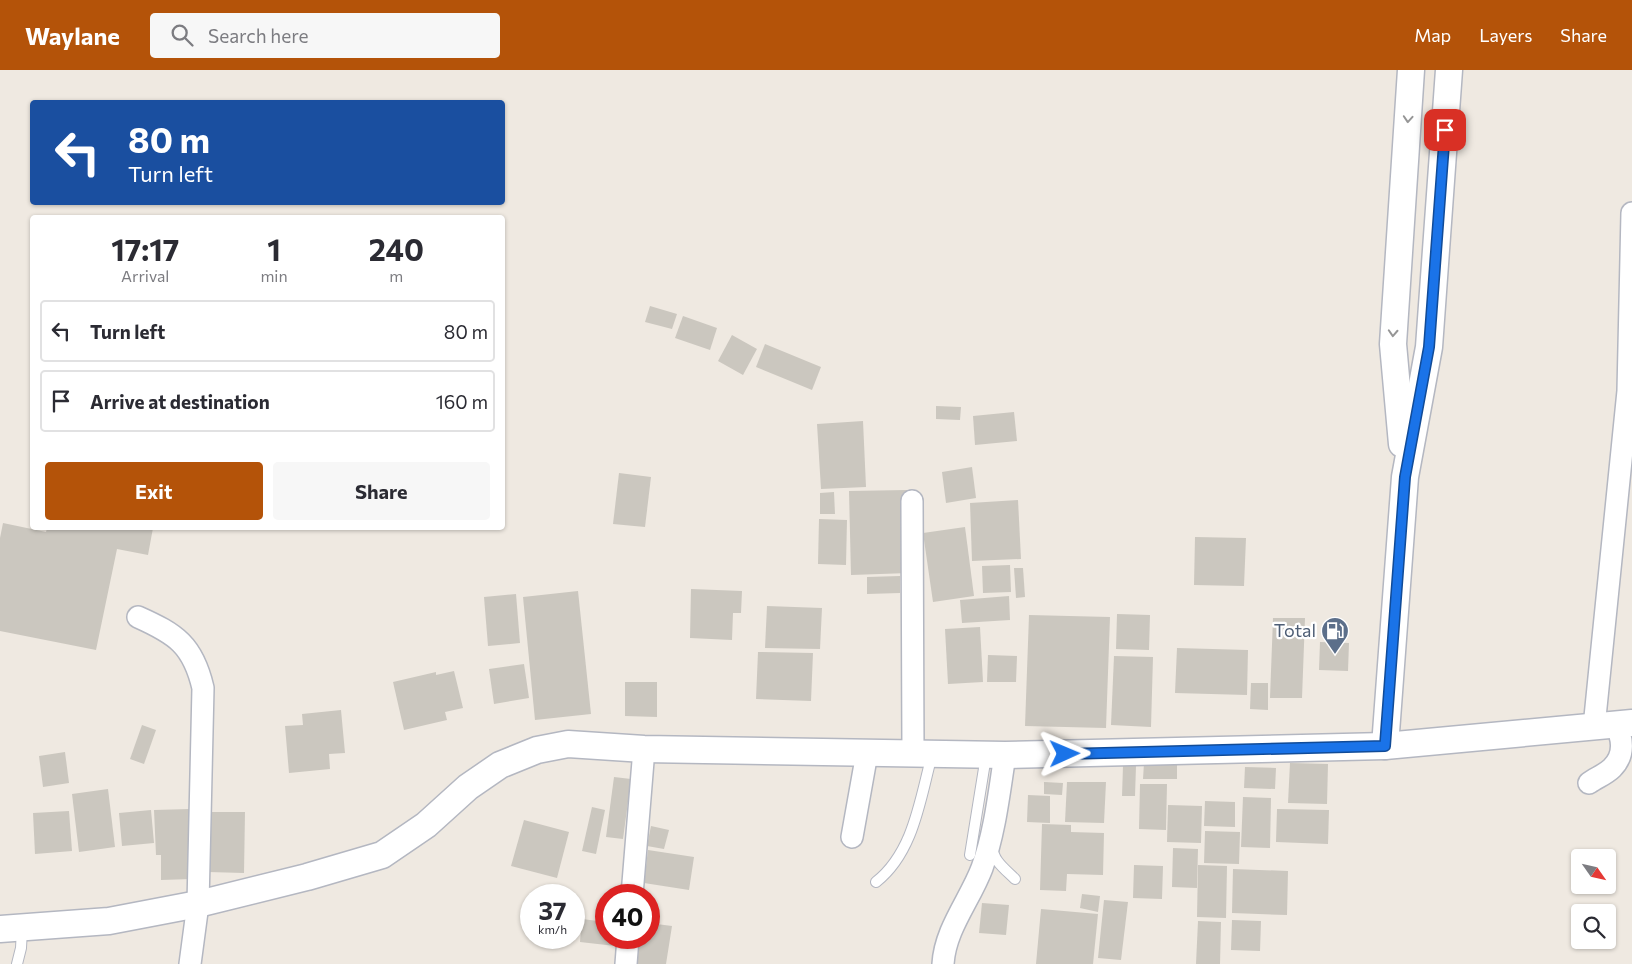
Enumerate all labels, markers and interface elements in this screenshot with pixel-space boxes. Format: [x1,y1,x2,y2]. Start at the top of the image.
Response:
search box [150,13,500,58]
text: Waylane [25,21,120,50]
icon: search [168,21,196,49]
text: Search here [208,24,308,47]
text: Map [1414,24,1451,46]
text: Layers [1479,24,1532,46]
text: Share [1560,24,1607,46]
pin [1424,109,1466,151]
one-way arrow [1402,115,1413,123]
icon: arrive [1431,116,1459,144]
text: 80 m [128,117,210,160]
icon: left [45,120,110,185]
text: Turn left [128,160,213,187]
text: 17:17 [111,230,179,267]
text: 1 [267,230,281,267]
text: 240 [369,230,424,267]
text: Arrival [121,266,169,285]
text: min [260,266,288,285]
text: m [389,266,403,285]
icon: left [47,317,75,345]
text: Turn left [90,320,165,343]
text: 80 m [444,320,488,343]
one-way arrow [1388,329,1399,337]
icon: arrive [47,387,75,415]
text: Arrive at destination [90,390,270,413]
text: 160 m [436,390,488,413]
button: Exit [45,462,263,520]
button: Share [273,462,490,520]
fuel station icon: Total [1320,616,1350,655]
place label: Total [1274,619,1316,641]
position arrow [1038,727,1090,779]
north arrow [1571,849,1616,894]
map controls [1571,849,1616,949]
speed limit sign: 40 [595,884,660,949]
text: 37 [538,895,567,925]
button: search [1571,904,1616,949]
text: km/h [538,922,567,936]

